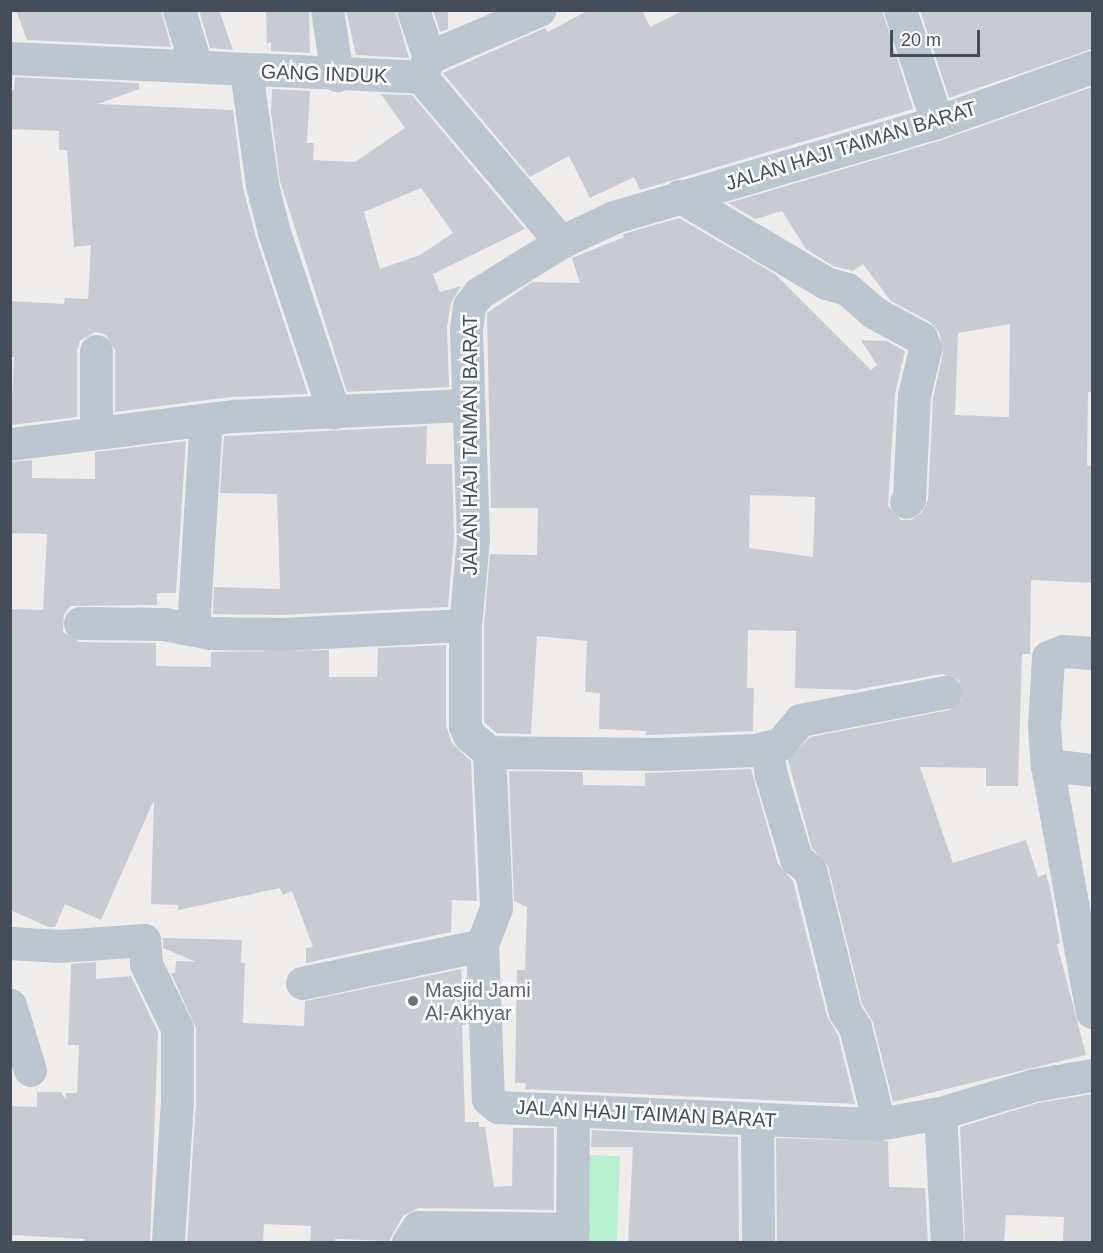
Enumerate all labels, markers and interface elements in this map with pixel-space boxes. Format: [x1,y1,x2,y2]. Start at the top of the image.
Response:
scale bar [893,18,983,56]
text: 20 m [901,30,941,50]
street label: GANG INDUK [260,60,388,88]
street label: JALAN HAJI TAIMAN BARAT [722,96,980,196]
street label: JALAN HAJI TAIMAN BARAT [458,314,482,576]
place label: Masjid Jami Al-Akhyar [425,978,531,1025]
marker: Masjid Jami Al-Akhyar [406,994,420,1008]
street label: JALAN HAJI TAIMAN BARAT [515,1095,777,1133]

